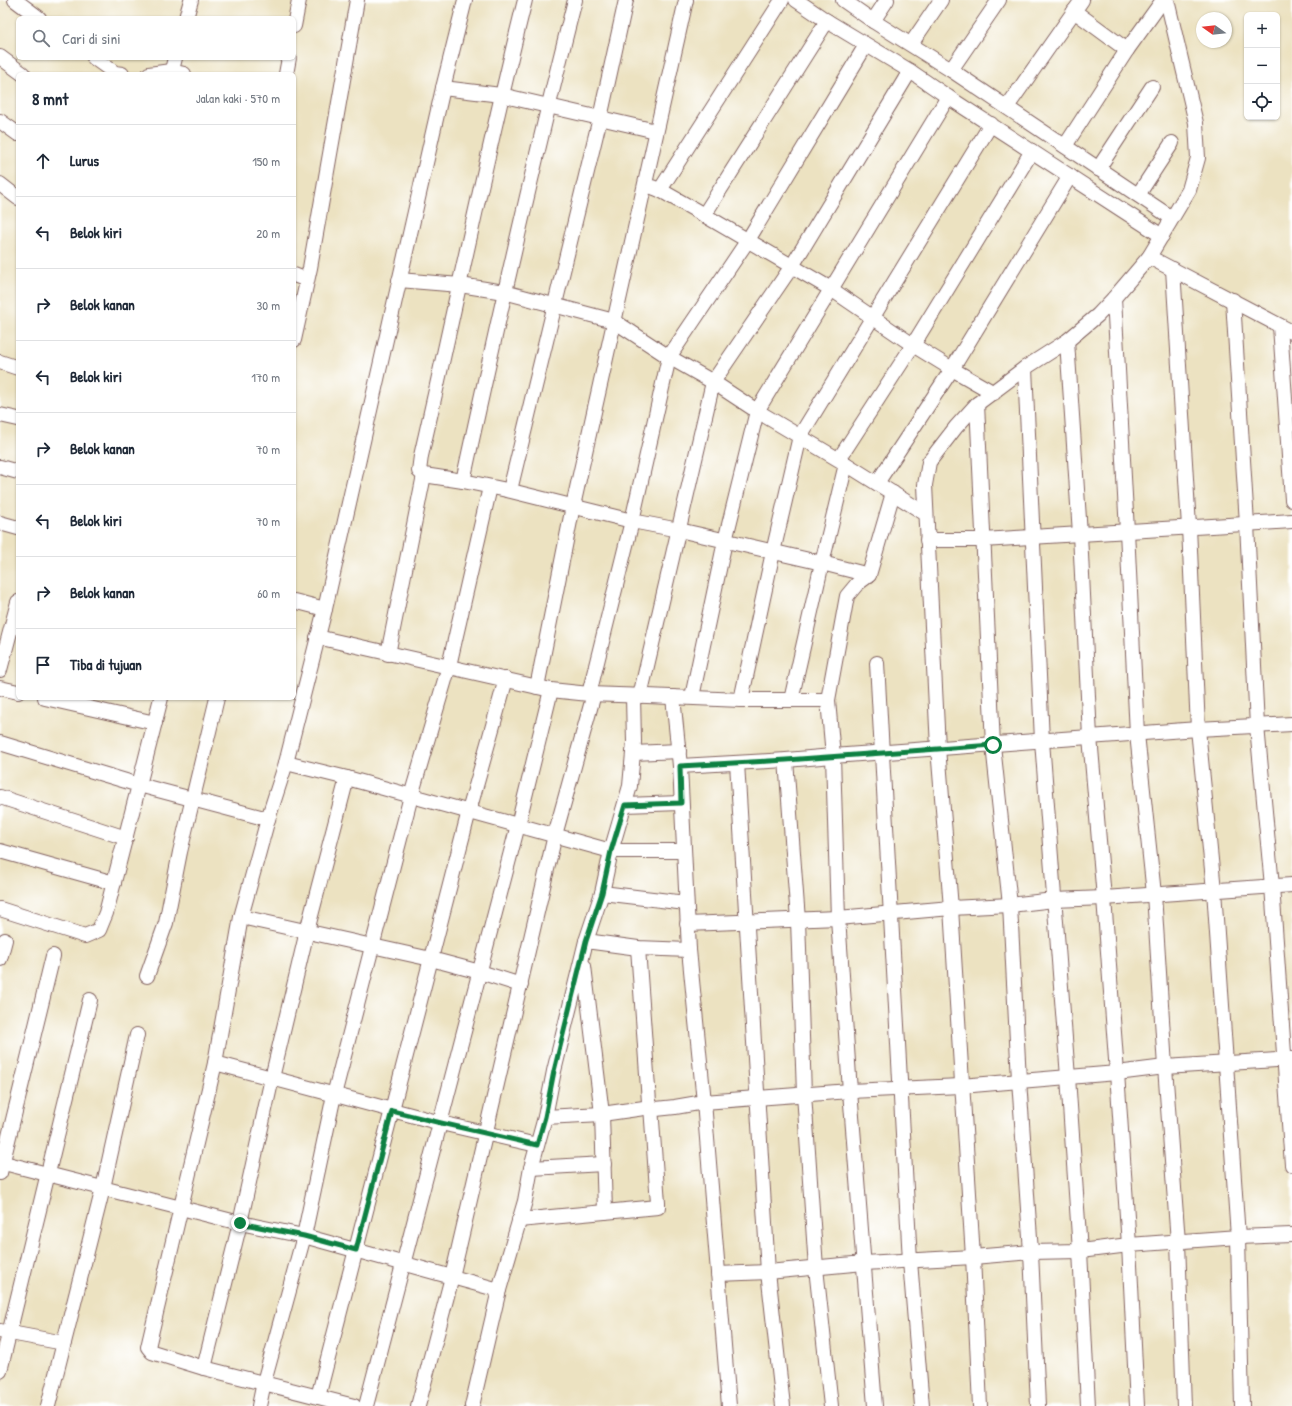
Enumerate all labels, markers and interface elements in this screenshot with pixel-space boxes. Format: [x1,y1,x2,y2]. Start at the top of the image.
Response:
north arrow [1196,12,1232,48]
map controls [1244,12,1280,120]
button: + [1244,12,1280,48]
search box [16,16,296,60]
icon: search [30,27,52,49]
text: Cari di sini [62,28,121,49]
button: − [1244,48,1280,84]
button: locate [1244,84,1280,120]
text: 8 mnt [32,87,68,110]
text: Jalan kaki · 570 m [196,89,280,107]
icon: ahead [32,150,54,172]
text: Lurus [70,150,99,171]
text: 150 m [252,152,280,170]
icon: left [32,222,54,244]
text: Belok kiri [70,222,122,243]
text: 20 m [256,224,280,242]
icon: right [32,294,54,316]
text: Belok kanan [70,294,135,315]
text: 30 m [257,296,280,314]
icon: left [32,366,54,388]
text: Belok kiri [70,366,122,387]
text: 170 m [251,368,280,386]
icon: right [32,438,54,460]
text: Belok kanan [70,438,135,459]
text: 70 m [256,440,280,458]
icon: left [32,510,54,532]
text: Belok kiri [70,510,122,531]
text: 70 m [256,512,280,530]
icon: right [32,582,54,604]
text: Belok kanan [70,582,135,603]
text: 60 m [257,584,280,602]
icon: arrive [32,654,54,676]
text: Tiba di tujuan [70,654,142,675]
route start [984,736,1002,754]
route end [231,1214,249,1232]

